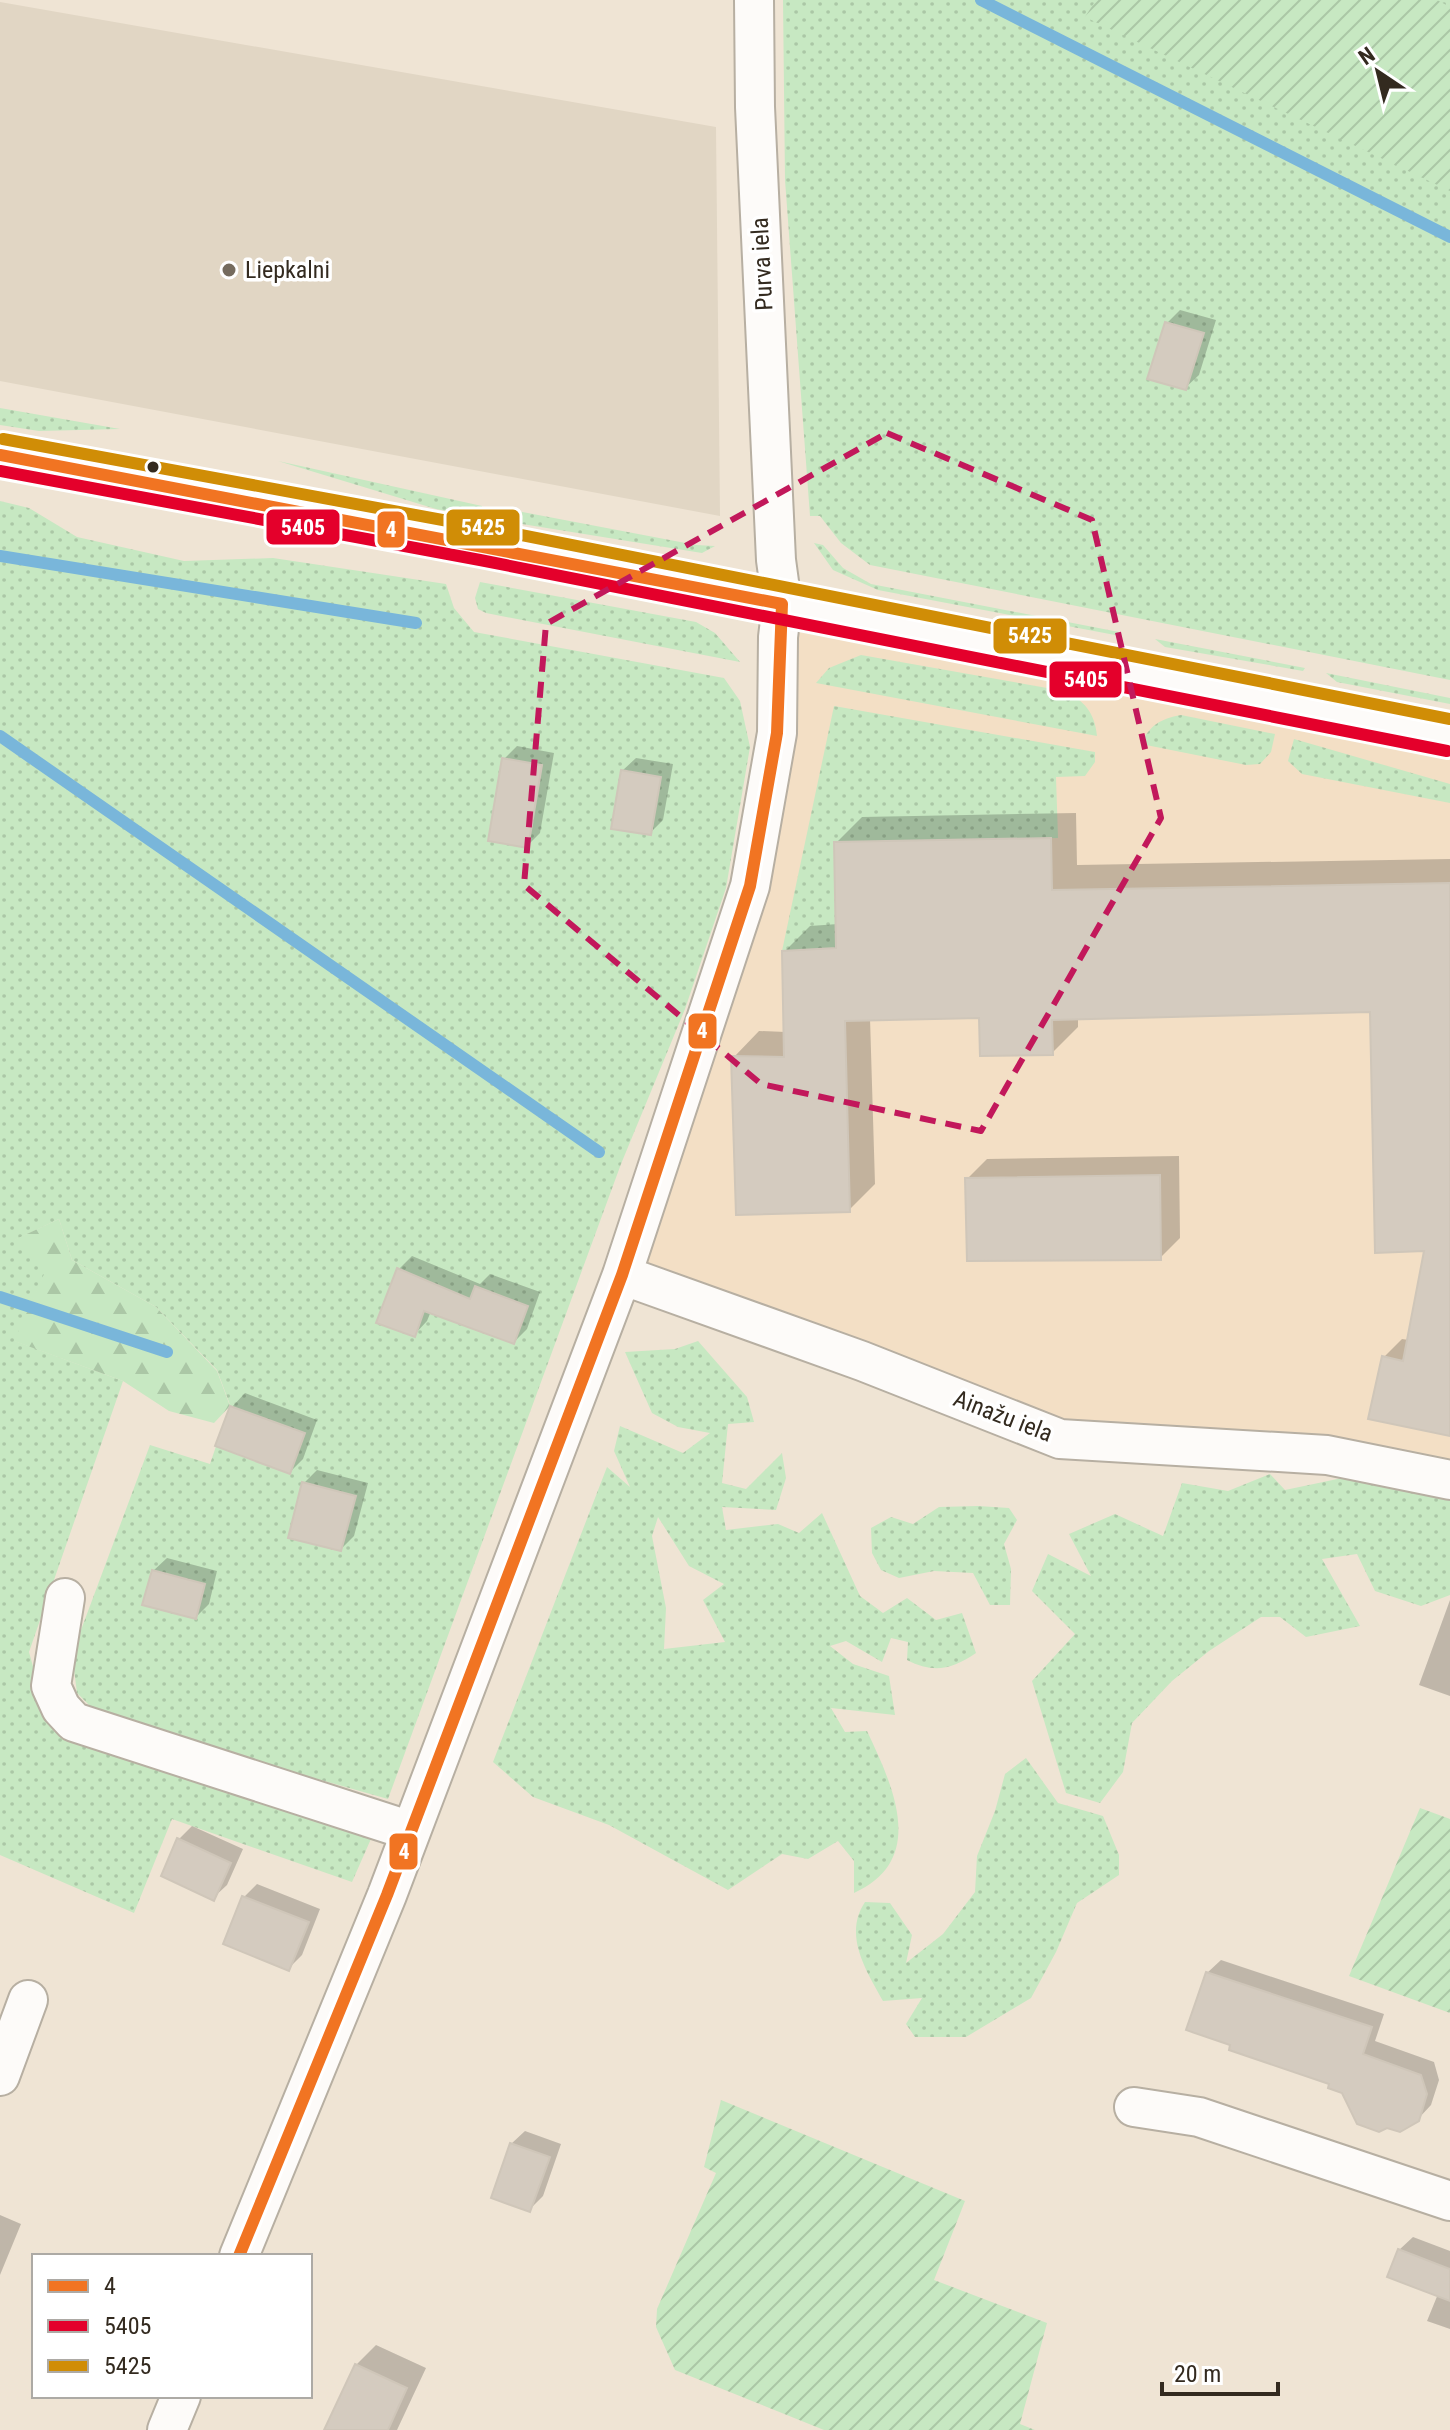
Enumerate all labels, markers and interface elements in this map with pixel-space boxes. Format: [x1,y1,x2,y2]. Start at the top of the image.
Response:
north arrow [1338,32,1418,112]
text: N [1354,42,1380,70]
street label: Purva iela [746,217,778,311]
place label: Liepkalni [245,256,330,284]
marker: Liepkalni [220,261,238,279]
unlabelled marker [145,459,161,475]
line badge: 5405 [265,508,341,546]
line badge: 5425 [445,508,521,547]
line badge: 4 [376,510,406,549]
text: 5405 [281,515,325,540]
text: 5425 [461,515,505,540]
text: 4 [385,517,397,542]
line badge: 5425 [992,617,1068,655]
text: 5425 [1008,623,1052,648]
line badge: 5405 [1048,660,1123,699]
text: 5405 [1064,667,1108,692]
line badge: 4 [687,1012,718,1050]
text: 4 [696,1018,708,1043]
street label: Ainažu iela [949,1384,1057,1448]
line badge: 4 [388,1832,419,1871]
text: 4 [398,1839,410,1864]
legend [32,2254,312,2398]
text: 4 [104,2272,116,2300]
text: 5405 [104,2312,151,2340]
scale bar [1162,2346,1278,2396]
text: 5425 [104,2352,151,2380]
text: 20 m [1174,2360,1221,2388]

